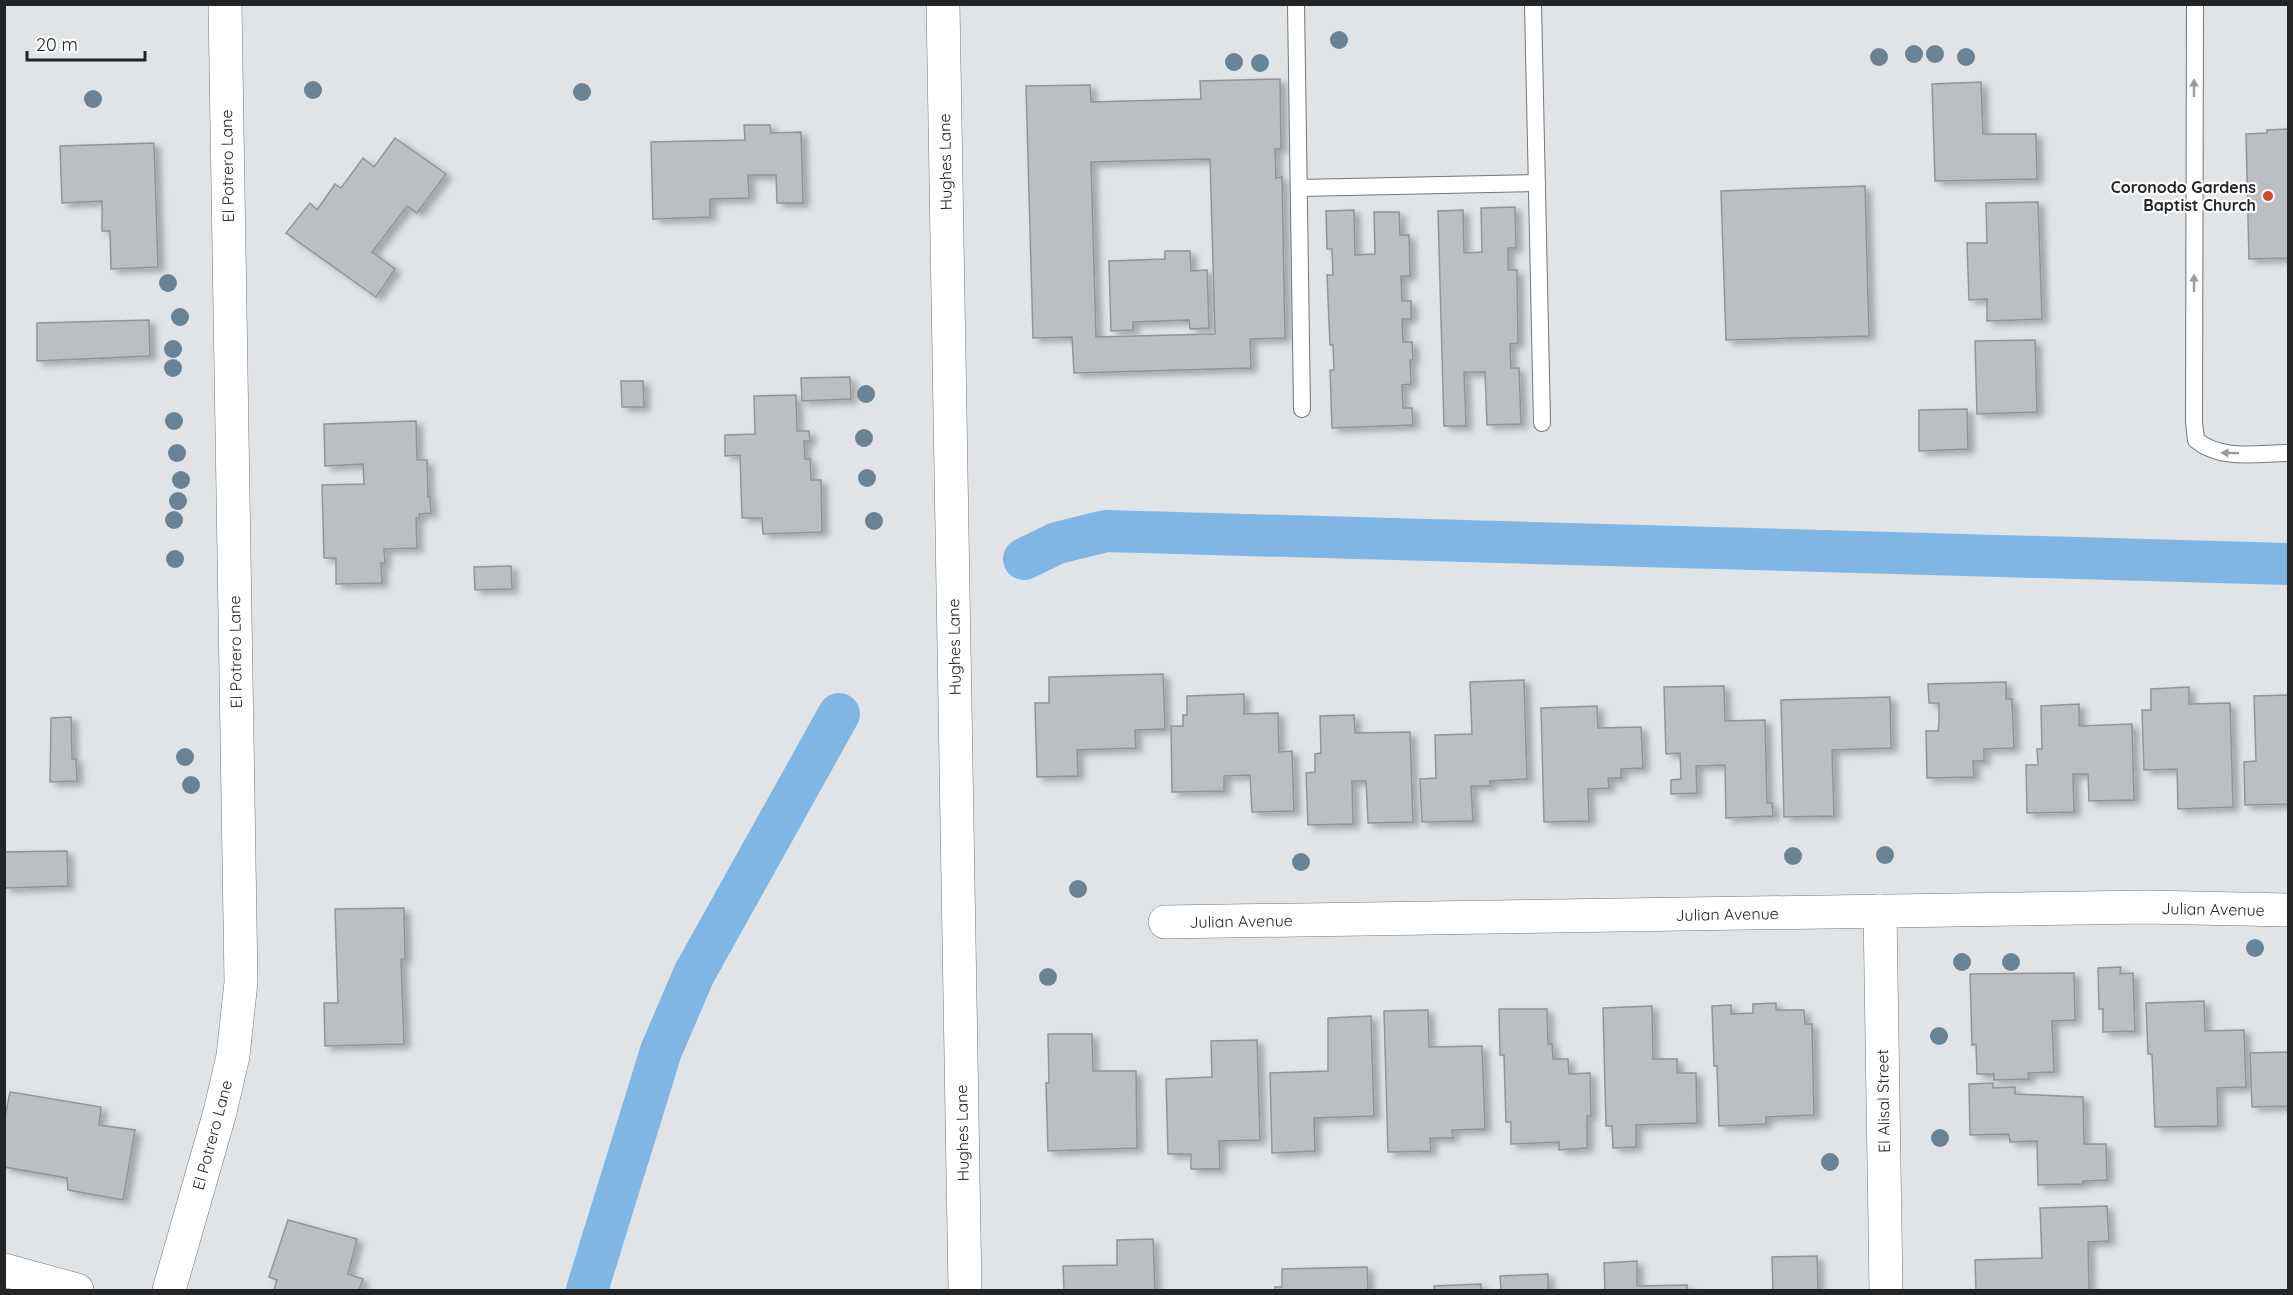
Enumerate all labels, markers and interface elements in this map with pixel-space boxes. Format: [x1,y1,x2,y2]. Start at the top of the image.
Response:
scale bar [27,24,146,62]
text: 20 m [36,33,78,56]
one-way arrow [2189,78,2199,97]
street label: El Potrero Lane [216,109,238,223]
street label: Hughes Lane [934,113,956,211]
place label: Coronodo Gardens Baptist Church [2111,177,2256,215]
marker: Coronodo Gardens Baptist Church [2261,189,2275,203]
one-way arrow [2189,273,2199,292]
one-way arrow [2221,448,2240,458]
street label: El Potrero Lane [224,595,246,709]
street label: Hughes Lane [943,598,965,696]
street label: Julian Avenue [2161,898,2265,920]
street label: Julian Avenue [1675,903,1779,925]
street label: Julian Avenue [1189,910,1293,932]
street label: El Alisal Street [1872,1049,1894,1153]
street label: El Potrero Lane [188,1078,236,1192]
street label: Hughes Lane [951,1084,973,1182]

